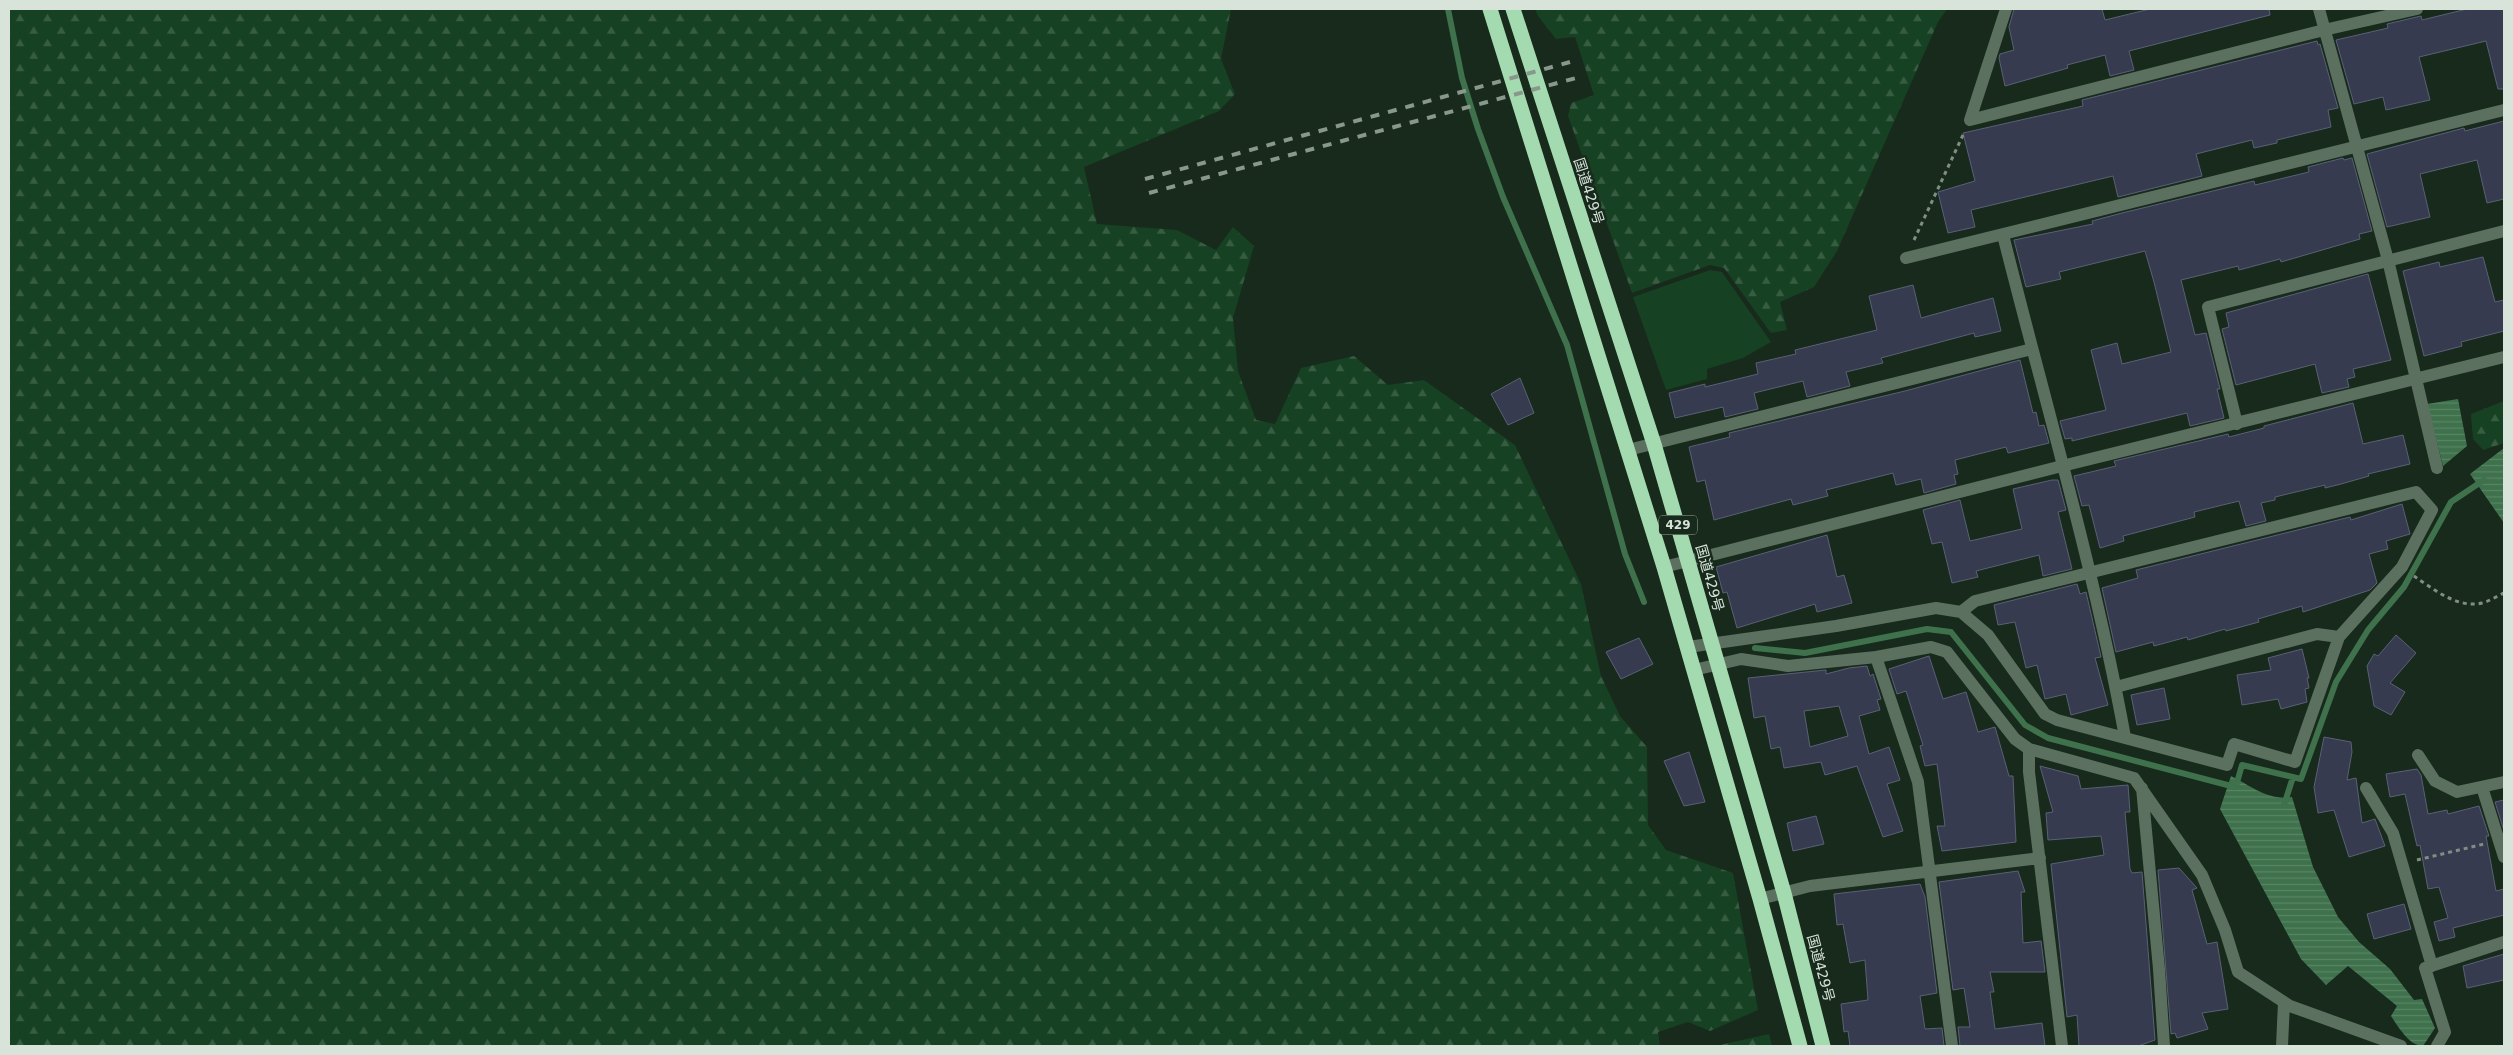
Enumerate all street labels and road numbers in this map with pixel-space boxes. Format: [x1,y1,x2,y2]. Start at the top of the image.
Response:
street label: 国道429号 [1571,156,1607,226]
road number: 429 [1659,516,1697,534]
street label: 国道429号 [1693,543,1727,613]
street label: 国道429号 [1804,933,1838,1003]

